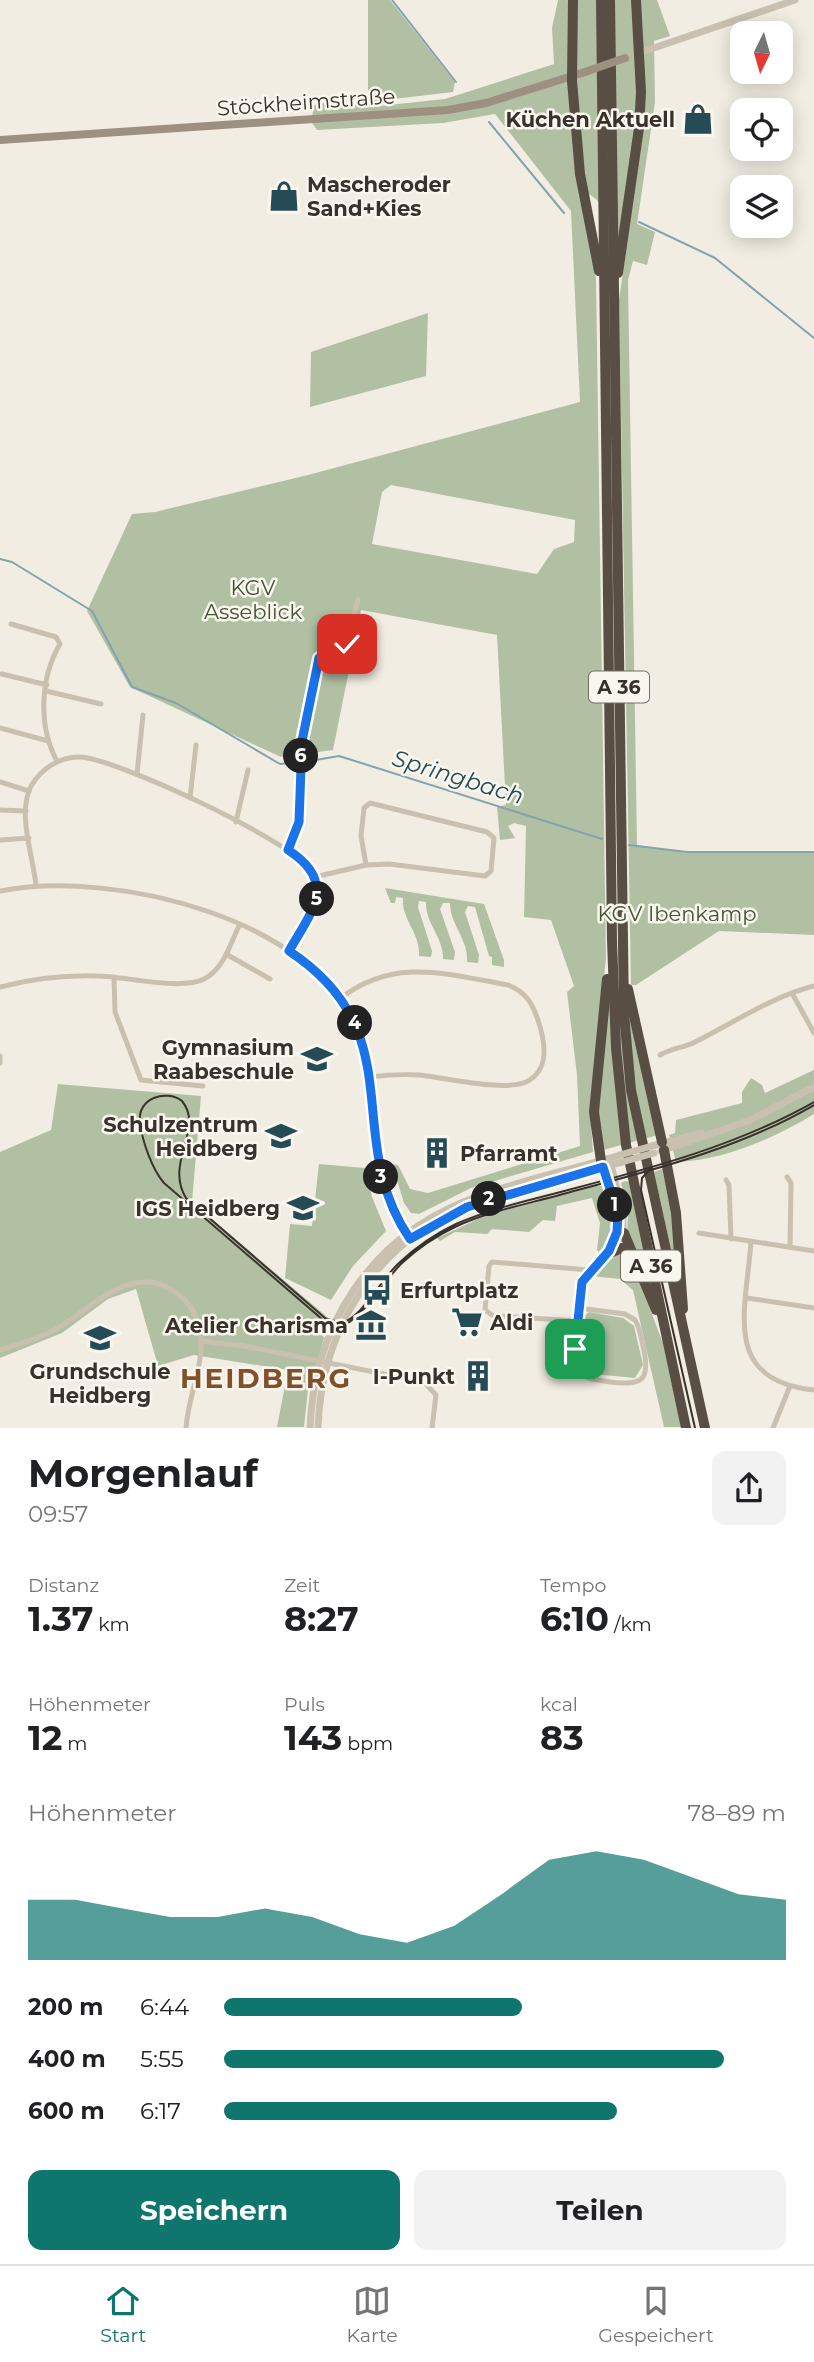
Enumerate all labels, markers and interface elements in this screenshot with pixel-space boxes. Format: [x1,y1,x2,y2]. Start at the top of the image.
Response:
north arrow [730,21,793,84]
map controls [730,21,793,238]
street label: Stöckheimstraße [216,83,396,121]
button: locate [730,98,793,161]
shop icon: Küchen Aktuell [681,102,715,136]
place label: Küchen Aktuell [505,107,675,132]
place label: Mascheroder Sand+Kies [307,172,451,221]
button: layers [730,175,793,238]
shop icon: Mascheroder Sand+Kies [267,179,301,213]
park label: KGV Asseblick [204,575,302,624]
pin [317,614,377,674]
icon: check [328,625,366,663]
road number: A 36 [589,672,649,702]
pin: 6 [284,738,318,774]
text: 6 [294,744,307,767]
water label: Springbach [389,744,527,810]
pin: 5 [300,881,334,916]
text: 5 [311,887,322,910]
park label: KGV Ibenkamp [597,901,757,926]
pin: 4 [338,1006,372,1040]
text: 4 [348,1011,361,1034]
place label: Gymnasium Raabeschule [153,1035,294,1084]
school or university icon: Gymnasium Raabeschule [300,1042,334,1076]
place label: Schulzentrum Heidberg [103,1112,258,1161]
school or university icon: Schulzentrum Heidberg [264,1119,298,1153]
building icon: Pfarramt [420,1136,454,1170]
place label: Pfarramt [460,1141,558,1166]
pin: 3 [364,1160,398,1194]
text: 3 [375,1165,386,1188]
pin: 2 [472,1182,506,1216]
text: 2 [483,1187,494,1210]
pin: 1 [598,1188,632,1222]
school or university icon: IGS Heidberg [286,1191,320,1225]
text: 1 [611,1193,618,1216]
place label: IGS Heidberg [135,1196,280,1221]
road number: A 36 [621,1250,681,1282]
bus stop icon: Erfurtplatz [360,1273,394,1307]
place label: Erfurtplatz [400,1278,519,1303]
supermarket icon: Aldi [450,1305,484,1339]
museum icon: Atelier Charisma [354,1308,388,1342]
place label: Aldi [489,1310,533,1335]
place label: Atelier Charisma [164,1313,348,1338]
pin [545,1319,605,1379]
school or university icon: Grundschule Heidberg [83,1321,117,1355]
icon: arrive [556,1330,594,1368]
place label: Grundschule Heidberg [30,1359,170,1408]
building icon: I-Punkt [461,1359,495,1393]
district label: HEIDBERG [180,1361,352,1395]
place label: I-Punkt [373,1364,455,1389]
text: Morgenlauf [28,1450,258,1497]
button: share [712,1451,786,1525]
text: 09:57 [28,1500,88,1528]
text: Distanz [28,1574,99,1597]
text: Zeit [284,1574,320,1597]
text: Tempo [540,1574,606,1597]
text: 1.37 [28,1597,93,1640]
text: 8:27 [284,1597,359,1640]
text: 6:10 [540,1597,609,1640]
text: km [93,1613,130,1636]
text: /km [609,1613,652,1636]
text: Höhenmeter [28,1693,151,1716]
text: Puls [284,1693,325,1716]
text: kcal [540,1693,578,1716]
text: 12 [28,1716,62,1759]
text: 143 [284,1716,342,1759]
text: 83 [540,1716,584,1759]
text: m [62,1732,88,1755]
text: bpm [342,1732,393,1755]
text: Höhenmeter [28,1799,176,1827]
text: 78–89 m [688,1799,786,1827]
text: 200 m [28,1993,103,2021]
text: 6:44 [140,1993,189,2021]
text: 400 m [28,2045,106,2073]
text: 5:55 [140,2045,184,2073]
text: 600 m [28,2097,105,2125]
text: 6:17 [140,2097,181,2125]
button: Speichern [28,2170,400,2250]
button: Teilen [414,2170,786,2250]
tab: Start [100,2282,146,2347]
tab: Karte [347,2282,398,2347]
tab: Gespeichert [598,2282,714,2347]

